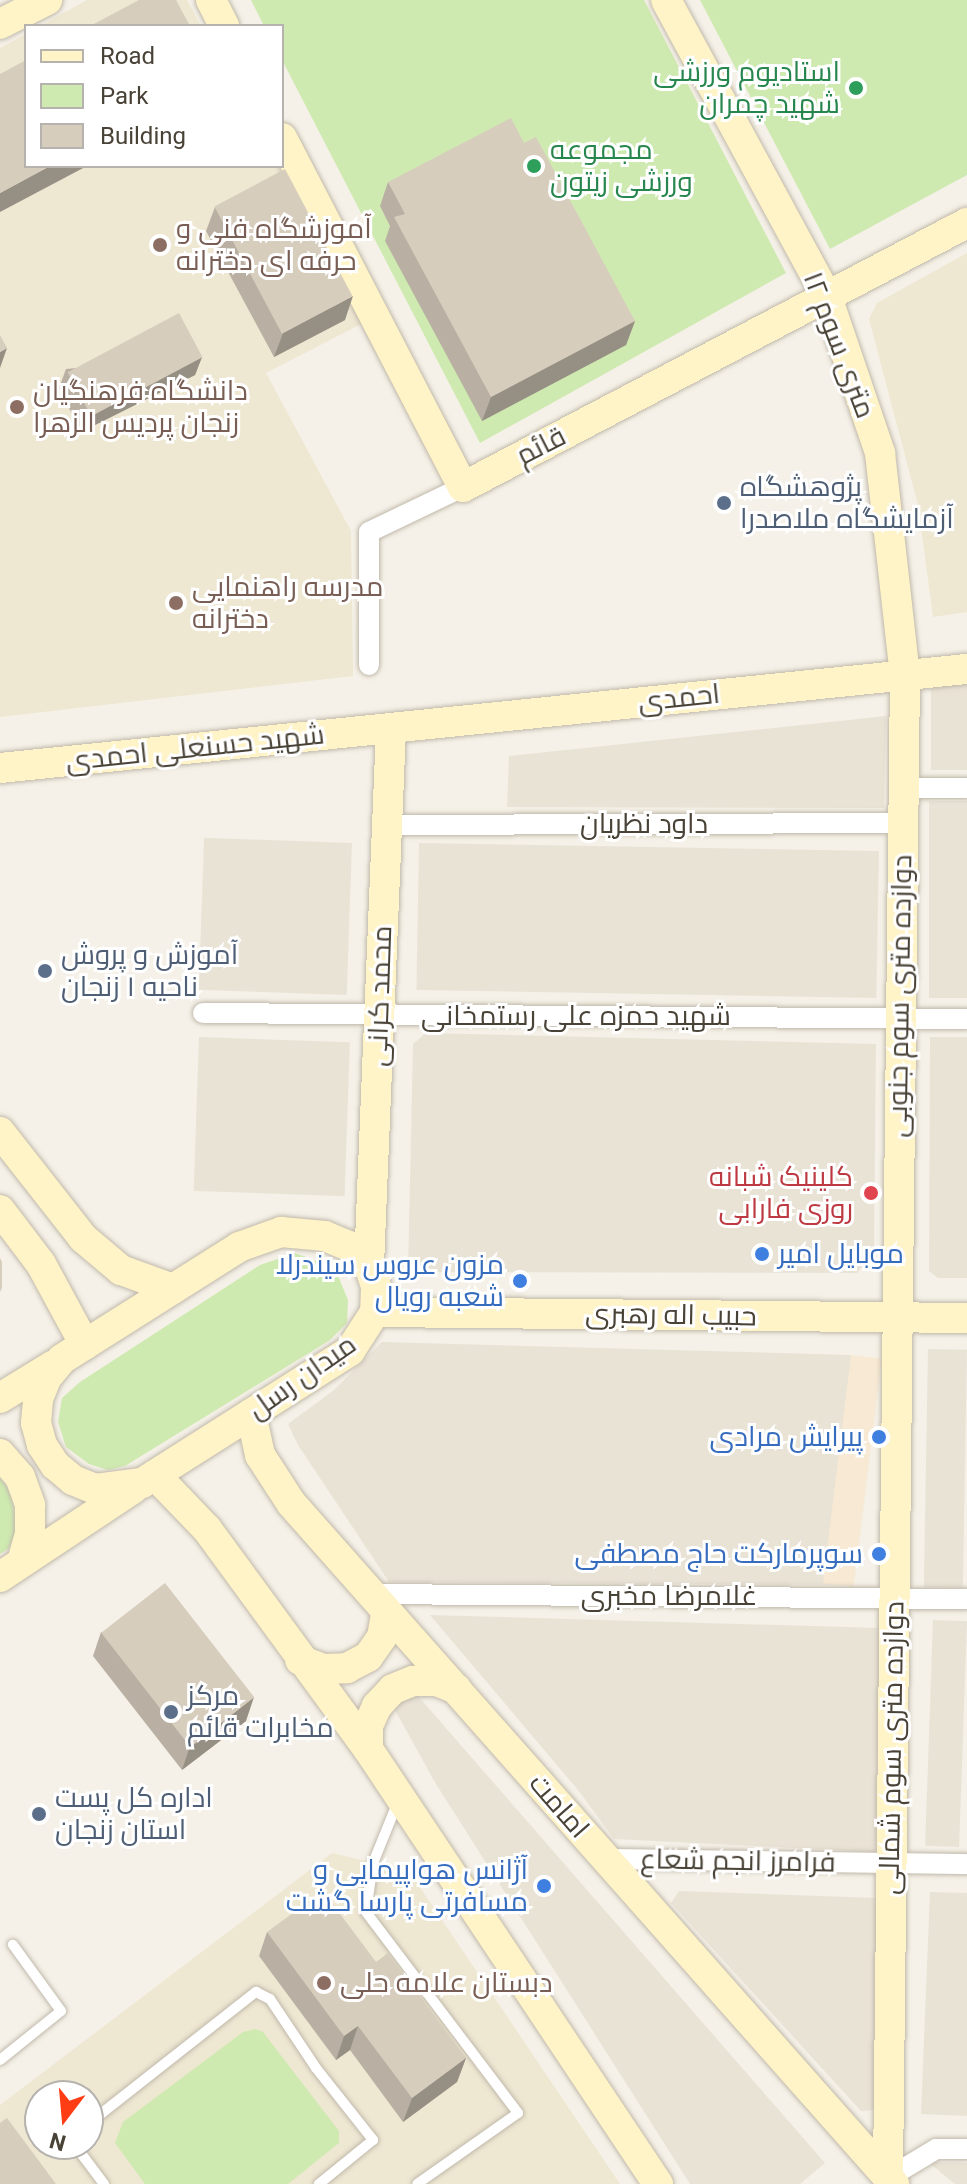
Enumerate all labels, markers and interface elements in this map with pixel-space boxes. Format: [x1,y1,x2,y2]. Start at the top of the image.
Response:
legend [24,24,284,168]
text: Road [100,42,155,70]
place label: استادیوم ورزشی شهید چمران [653,55,840,121]
marker: استادیوم ورزشی شهید چمران [847,79,865,97]
text: Park [100,82,148,110]
text: Building [100,122,186,150]
place label: مجموعه ورزشی زیتون [550,133,693,199]
marker: مجموعه ورزشی زیتون [525,157,543,175]
place label: آموزشگاه فنی و حرفه ای دخترانه [176,212,372,278]
marker: آموزشگاه فنی و حرفه ای دخترانه [151,236,169,254]
street label: ۱۲ متری سوم [796,267,882,423]
place label: دانشگاه فرهنگیان زنجان پردیس الزهرا [33,374,248,440]
marker: دانشگاه فرهنگیان زنجان پردیس الزهرا [8,398,26,416]
street label: قائم [511,419,571,473]
place label: پژوهشگاه آزمایشگاه ملاصدرا [740,470,954,536]
marker: پژوهشگاه آزمایشگاه ملاصدرا [715,494,733,512]
place label: مدرسه راهنمایی دخترانه [192,570,383,636]
marker: مدرسه راهنمایی دخترانه [167,594,185,612]
street label: احمدی [636,677,722,719]
street label: شهید حسنعلی احمدی [64,718,326,778]
street label: داود نظریان [580,807,708,841]
street label: دوازده متری سوم جنوبی [881,854,919,1138]
street label: محمد کرانی [361,925,399,1067]
place label: آموزش و پروش ناحیه ۱ زنجان [61,938,238,1004]
marker: آموزش و پروش ناحیه ۱ زنجان [36,962,54,980]
street label: شهید حمزه علی رستمخانی [421,999,731,1033]
place label: کلینیک شبانه روزی فارابی [709,1160,853,1226]
marker: کلینیک شبانه روزی فارابی [860,1182,882,1204]
place label: موبایل امیر [778,1237,904,1271]
marker: موبایل امیر [753,1245,771,1263]
place label: مزون عروس سیندرلا شعبه رویال [276,1248,504,1314]
marker: مزون عروس سیندرلا شعبه رویال [511,1272,529,1290]
street label: حبیب اله رهبری [585,1297,757,1333]
street label: میدان رسل [241,1328,363,1426]
place label: پیرایش مرادی [710,1420,863,1454]
marker: پیرایش مرادی [870,1428,888,1446]
place label: سوپرمارکت حاج مصطفی [574,1537,863,1571]
marker: سوپرمارکت حاج مصطفی [870,1545,888,1563]
street label: غلامرضا مخبری [581,1579,757,1613]
street label: دوازده متری سوم شمالی [873,1601,911,1895]
place label: مرکز مخابرات قائم [187,1679,334,1745]
marker: مرکز مخابرات قائم [162,1703,180,1721]
street label: امامت [522,1767,596,1845]
place label: اداره کل پست استان زنجان [55,1781,213,1847]
marker: اداره کل پست استان زنجان [30,1805,48,1823]
street label: فرامرز انجم شعاع [640,1842,836,1880]
place label: آژانس هواپیمایی و مسافرتی پارسا گشت [286,1853,528,1919]
marker: آژانس هواپیمایی و مسافرتی پارسا گشت [535,1877,553,1895]
place label: دبستان علامه حلی [340,1966,553,2000]
marker: دبستان علامه حلی [315,1974,333,1992]
north arrow [24,2080,104,2160]
text: N [47,2127,69,2156]

